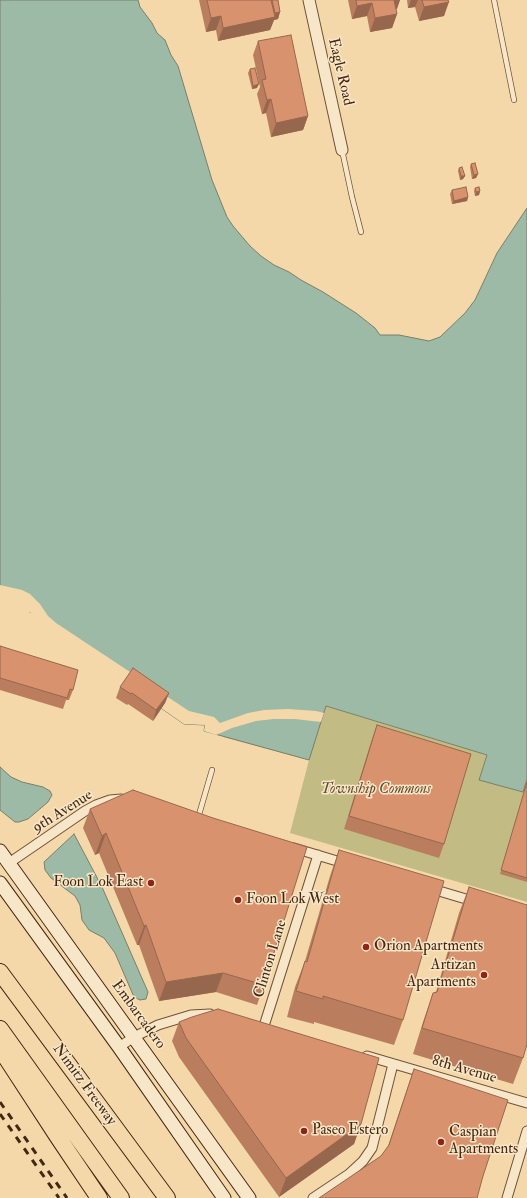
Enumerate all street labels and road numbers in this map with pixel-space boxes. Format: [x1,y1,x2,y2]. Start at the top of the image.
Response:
street label: Eagle Road [323,36,357,108]
street label: 9th Avenue [30,787,96,837]
street label: Clinton Lane [251,918,291,1000]
street label: Embarcadero [107,977,169,1053]
street label: Nimitz Freeway [48,1040,120,1130]
street label: 8th Avenue [430,1052,498,1088]

